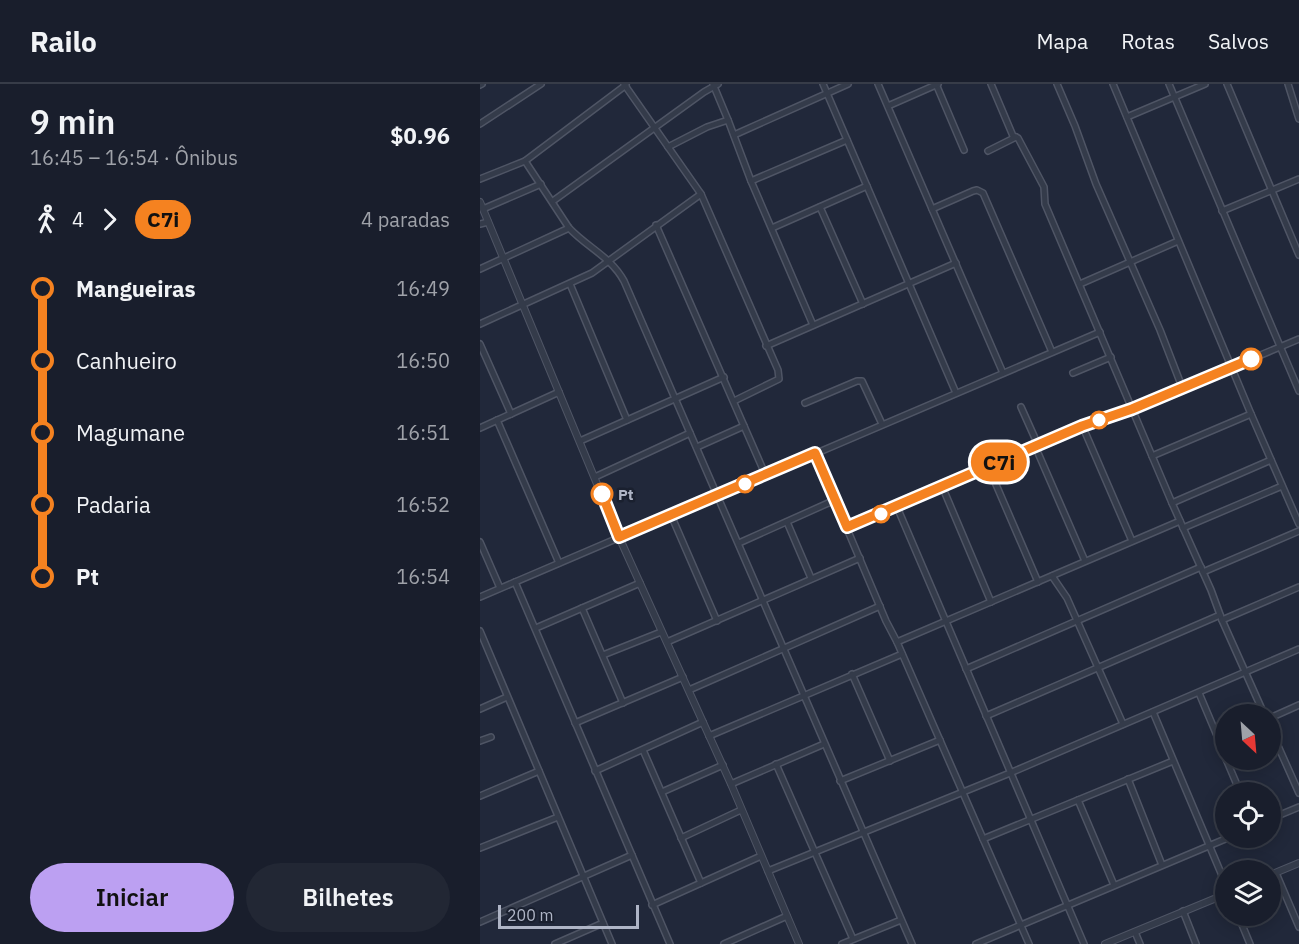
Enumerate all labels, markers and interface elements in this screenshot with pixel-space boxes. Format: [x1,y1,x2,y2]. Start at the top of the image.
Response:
text: Railo [30,23,97,60]
text: Mapa [1037,27,1088,55]
text: Rotas [1121,27,1175,55]
text: Salvos [1208,27,1269,55]
text: 9 min [30,100,115,143]
text: $0.96 [390,121,450,150]
text: 16:45 – 16:54 · Ônibus [30,144,238,171]
icon: walk [30,203,63,236]
icon: forward [93,203,126,236]
text: C7i [147,205,179,233]
text: 4 [72,206,84,233]
text: 4 paradas [361,206,450,233]
text: Mangueiras [76,274,196,303]
text: 16:49 [396,275,450,302]
text: Canhueiro [76,346,177,375]
text: 16:50 [396,347,450,374]
unlabelled marker [1240,348,1262,370]
unlabelled marker [1090,411,1108,429]
text: Magumane [76,418,185,447]
text: 16:51 [396,419,450,446]
line badge: C7i [964,442,1034,482]
text: C7i [983,448,1015,476]
unlabelled marker [736,475,754,493]
marker: Pt [591,483,613,505]
place label: Pt [618,485,634,504]
text: Padaria [76,490,151,519]
text: 16:52 [396,491,450,518]
unlabelled marker [872,505,890,523]
text: Pt [76,562,99,591]
text: 16:54 [396,563,450,590]
north arrow [1215,704,1281,770]
map controls [1215,704,1281,926]
button: locate [1215,782,1281,848]
button: layers [1215,860,1281,926]
button: Iniciar [30,863,234,932]
button: Bilhetes [246,863,450,932]
scale bar [498,902,639,930]
text: 200 m [507,905,554,925]

